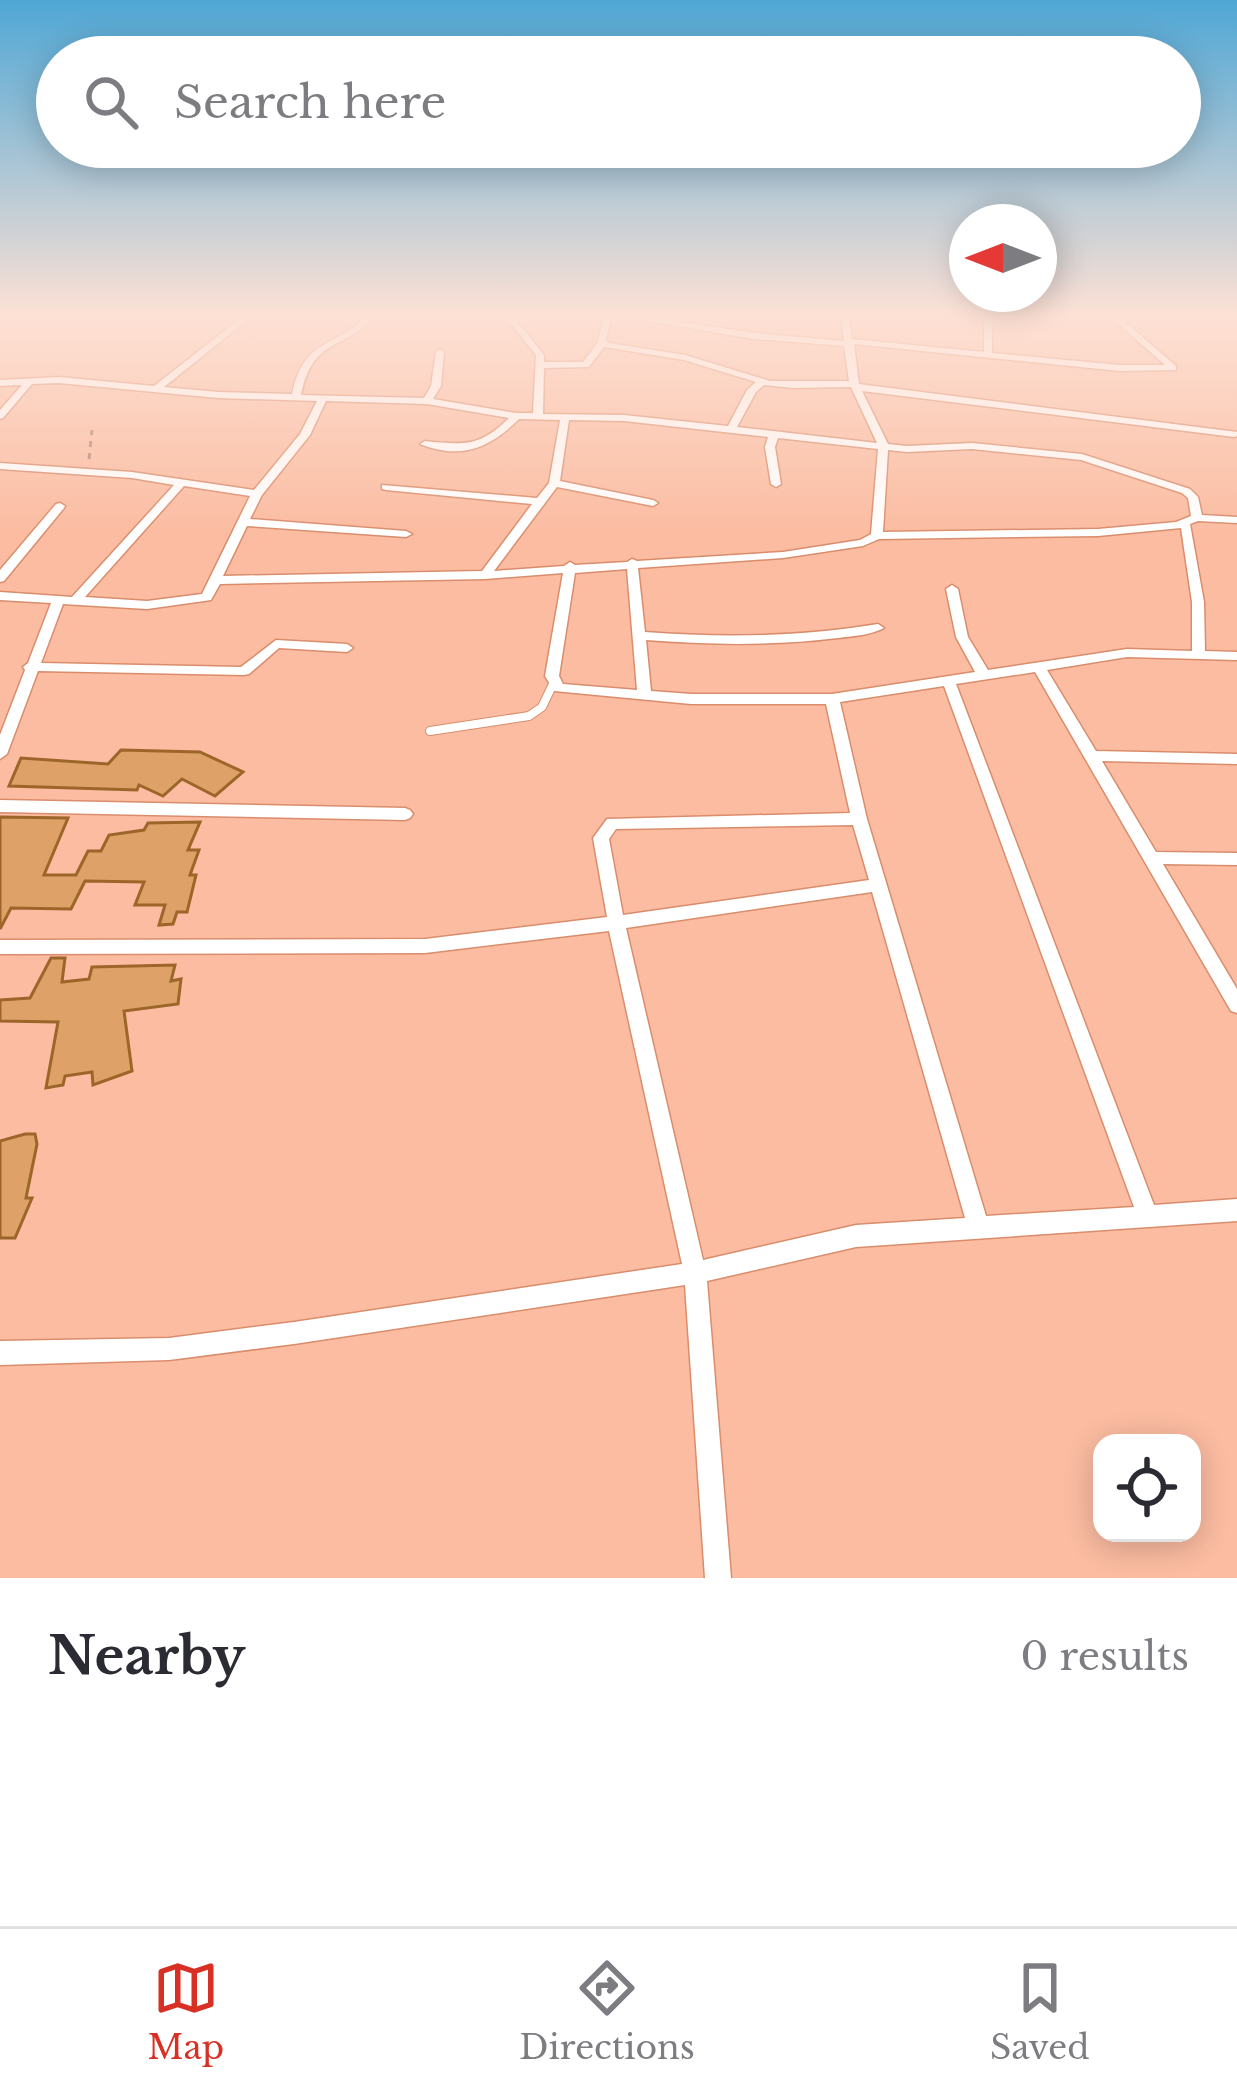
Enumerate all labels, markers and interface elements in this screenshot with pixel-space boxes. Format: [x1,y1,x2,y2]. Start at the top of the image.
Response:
search box [36,36,1201,168]
icon: search [78,69,144,135]
text: Search here [174,74,446,130]
north arrow [949,204,1057,312]
map controls [1093,1434,1201,1542]
button: locate [1093,1434,1201,1542]
text: Nearby [48,1625,245,1688]
text: 0 results [1020,1632,1189,1681]
tab: Map [148,1955,224,2068]
tab: Directions [519,1955,695,2068]
tab: Saved [990,1955,1089,2068]

